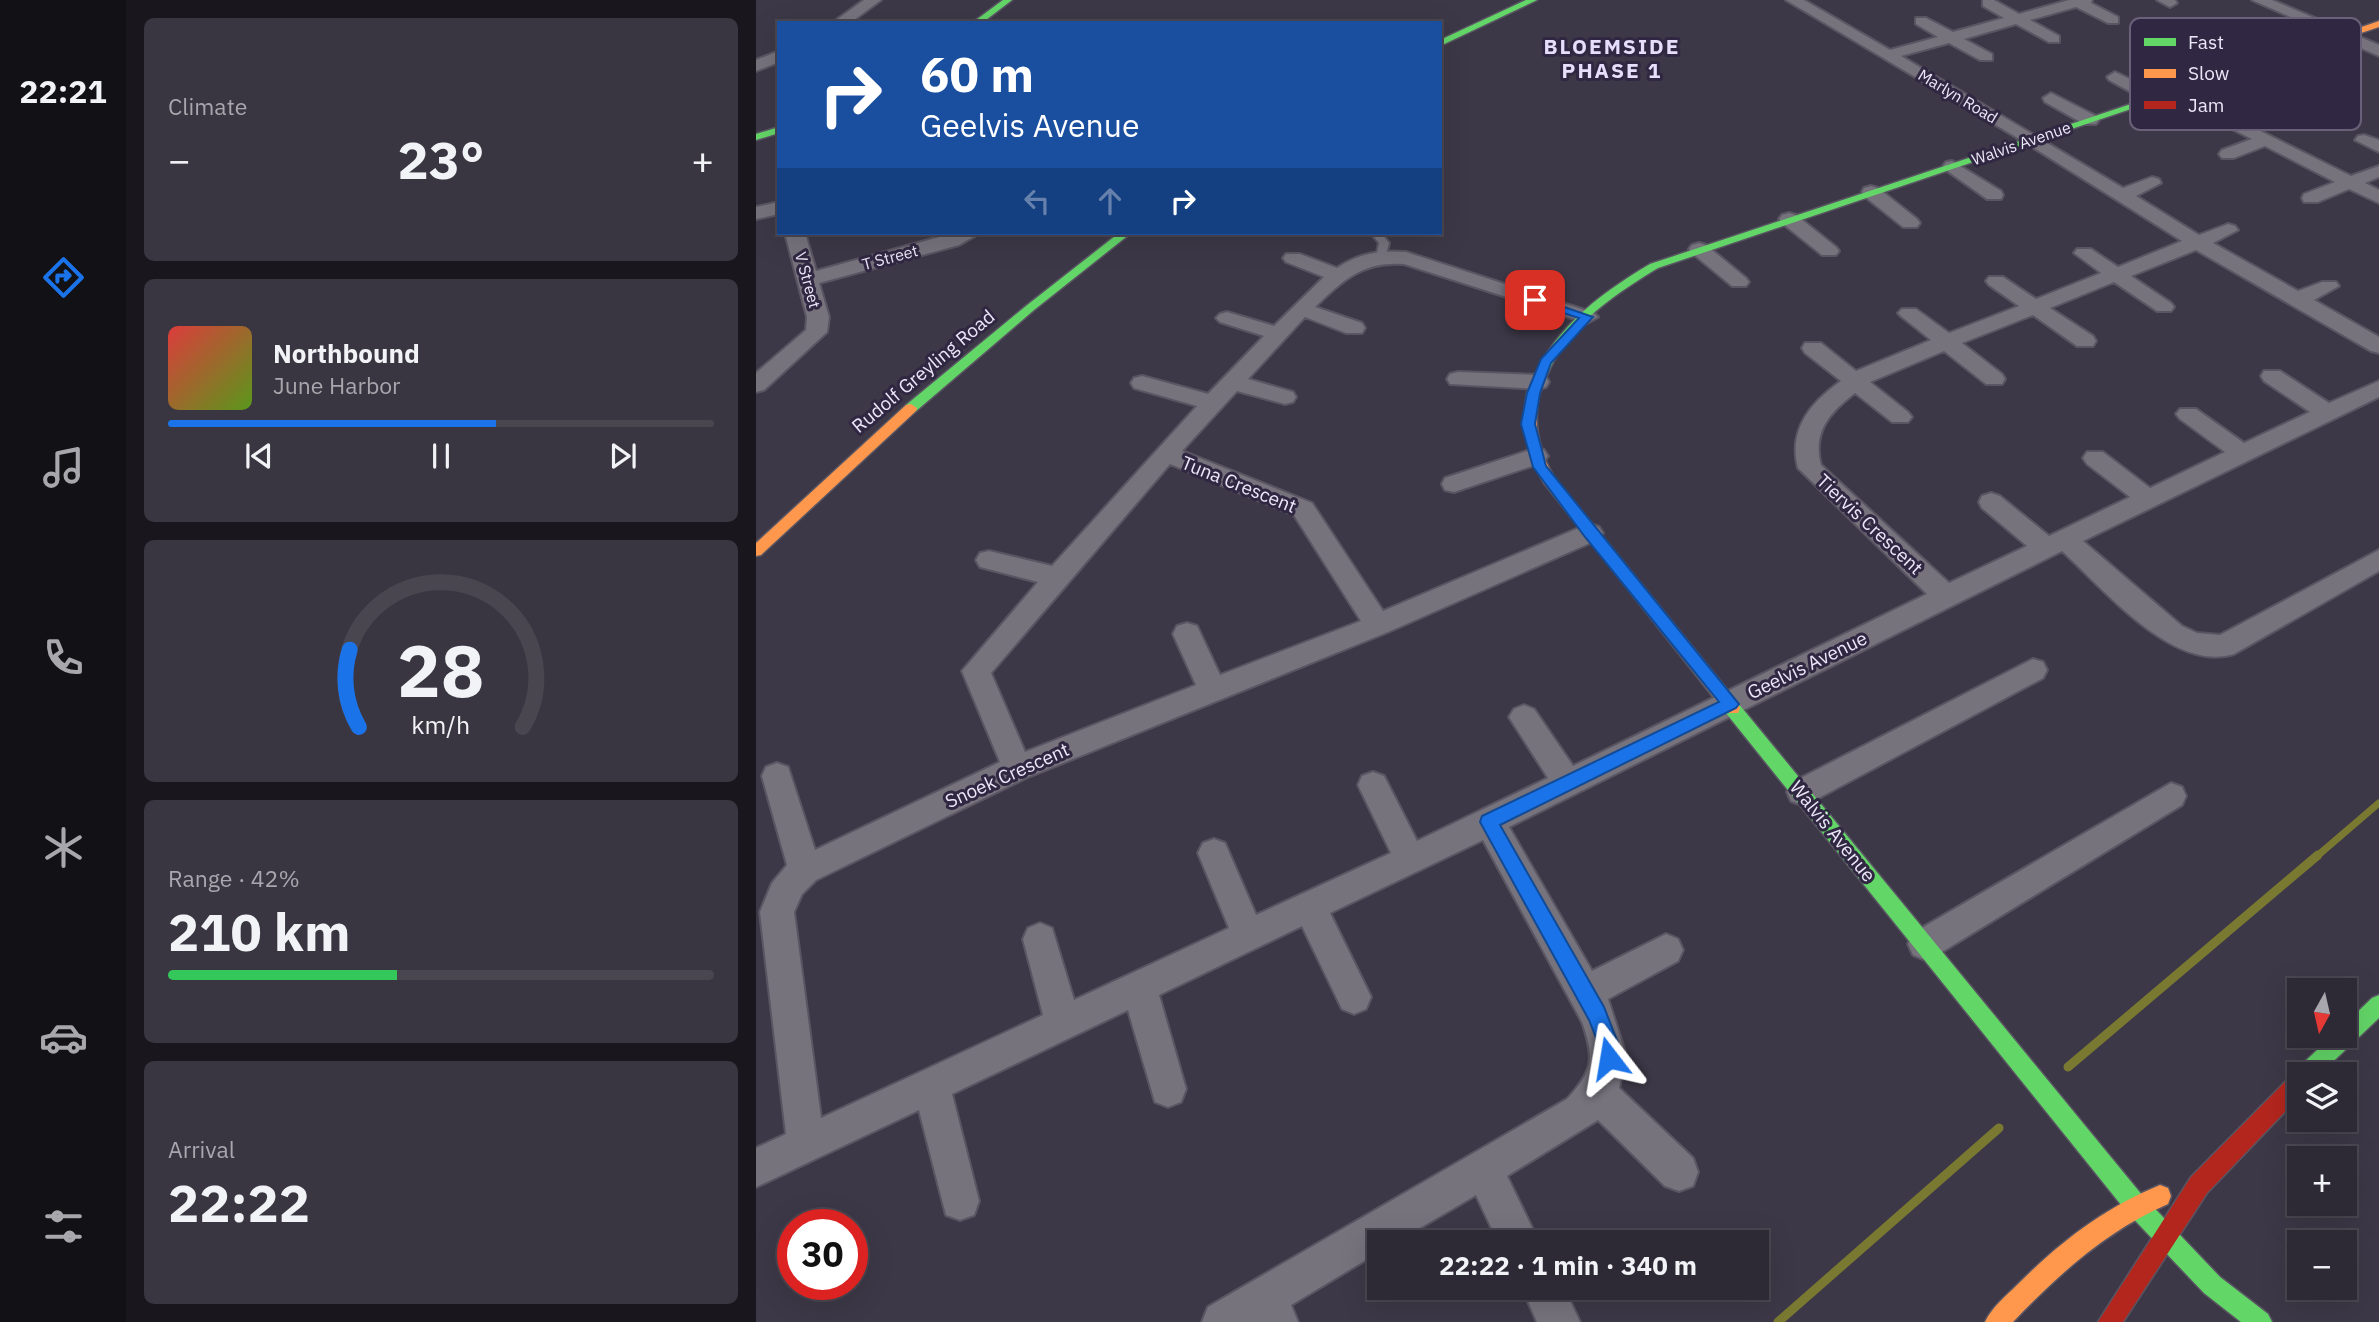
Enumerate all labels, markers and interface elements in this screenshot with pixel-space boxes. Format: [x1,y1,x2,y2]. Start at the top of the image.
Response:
legend [2130,18,2361,130]
text: Fast [2188,30,2224,54]
district label: BLOEMSIDE PHASE 1 [1544,32,1680,84]
text: 60 m [920,42,1034,105]
icon: right [805,49,896,140]
text: Slow [2188,61,2229,85]
street label: Marlyn Road [1915,64,2001,128]
text: 22:21 [19,70,107,112]
text: Climate [168,91,247,121]
text: Jam [2188,93,2224,117]
text: Geelvis Avenue [920,104,1140,146]
street label: Walvis Avenue [1969,117,2073,169]
text: 23° [398,126,484,193]
text: − [168,135,191,184]
text: + [691,135,714,184]
icon: left [1018,182,1056,220]
icon: ahead [1091,182,1129,220]
icon: right [1164,182,1202,220]
street label: T Street [860,240,920,274]
street label: V Street [791,250,825,310]
icon: directions [39,253,88,302]
pin [1505,270,1565,330]
icon: arrive [1516,281,1554,319]
street label: Rudolf Greyling Road [847,304,999,438]
text: Northbound [273,336,420,370]
text: June Harbor [273,370,401,400]
icon: previous [240,437,278,475]
icon: pause [422,437,460,475]
icon: next [604,437,642,475]
icon: music [39,443,88,492]
street label: Tuna Crescent [1178,450,1300,518]
street label: Tiervis Crescent [1812,469,1928,579]
text: 28 [397,622,485,717]
street label: Geelvis Avenue [1743,626,1871,704]
icon: phone [39,633,88,682]
text: km/h [412,708,470,741]
street label: Snoek Crescent [941,737,1073,813]
street label: Walvis Avenue [1785,776,1881,886]
icon: climate [39,823,88,872]
text: Range · 42% [168,863,300,893]
text: 210 km [168,898,350,965]
north arrow [2287,978,2357,1048]
map controls [2287,978,2357,1300]
icon: car [39,1013,88,1062]
position arrow [1572,1021,1646,1095]
button: layers [2287,1062,2357,1132]
text: Arrival [168,1134,235,1164]
button: + [2287,1146,2357,1216]
text: 22:22 [168,1169,310,1236]
icon: filters [39,1202,88,1251]
speed limit sign: 30 [777,1209,868,1300]
button: − [2287,1230,2357,1300]
text: 22:22 · 1 min · 340 m [1439,1248,1697,1282]

